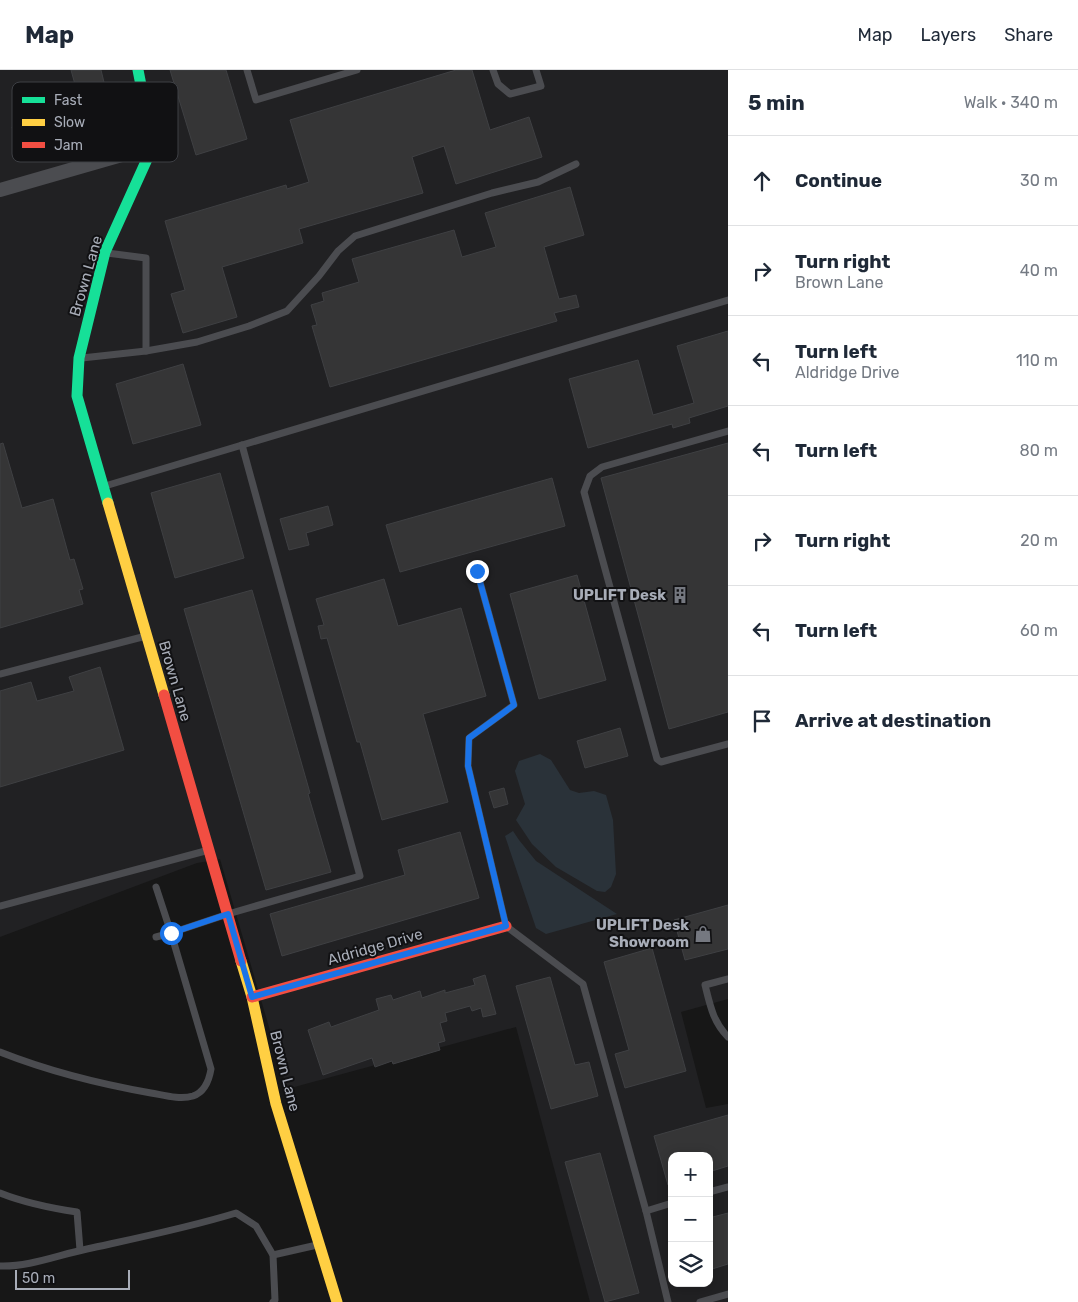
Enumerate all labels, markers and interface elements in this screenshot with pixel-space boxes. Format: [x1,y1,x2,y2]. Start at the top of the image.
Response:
text: Map [25,21,74,49]
text: Map [858,24,893,46]
text: Layers [921,24,976,46]
text: Share [1004,24,1053,46]
legend [12,82,178,162]
text: 5 min [748,90,805,115]
text: Fast [54,92,83,109]
text: Walk · 340 m [964,93,1058,112]
text: Slow [54,114,85,131]
text: Jam [54,137,83,154]
icon: ahead [748,167,776,195]
text: Continue [795,169,882,192]
text: 30 m [1020,171,1058,190]
street label: Brown Lane [66,234,106,318]
text: Turn right [795,250,890,273]
icon: right [748,257,776,285]
text: 40 m [1020,261,1058,280]
text: Brown Lane [795,273,884,292]
text: Turn left [795,340,877,363]
icon: left [748,347,776,375]
text: 110 m [1016,351,1058,370]
text: Aldridge Drive [795,363,900,382]
icon: left [748,437,776,465]
text: Turn left [795,439,877,462]
text: 80 m [1020,441,1058,460]
icon: right [748,527,776,555]
text: Turn right [795,529,890,552]
text: 20 m [1020,531,1058,550]
route end [466,560,489,583]
building icon: UPLIFT Desk [670,585,690,605]
place label: UPLIFT Desk [573,586,666,604]
icon: left [748,617,776,645]
text: Turn left [795,619,877,642]
text: 60 m [1020,621,1058,640]
street label: Brown Lane [155,639,195,723]
icon: arrive [748,707,776,735]
text: Arrive at destination [795,709,991,732]
place label: UPLIFT Desk Showroom [596,916,689,951]
route start [160,922,183,945]
shop icon: UPLIFT Desk Showroom [693,924,713,944]
street label: Aldridge Drive [325,925,425,969]
street label: Brown Lane [266,1029,304,1113]
map controls [668,1152,713,1287]
button: + [668,1152,713,1197]
button: − [668,1197,713,1242]
button: layers [668,1242,713,1287]
scale bar [15,1267,130,1290]
text: 50 m [22,1270,55,1287]

